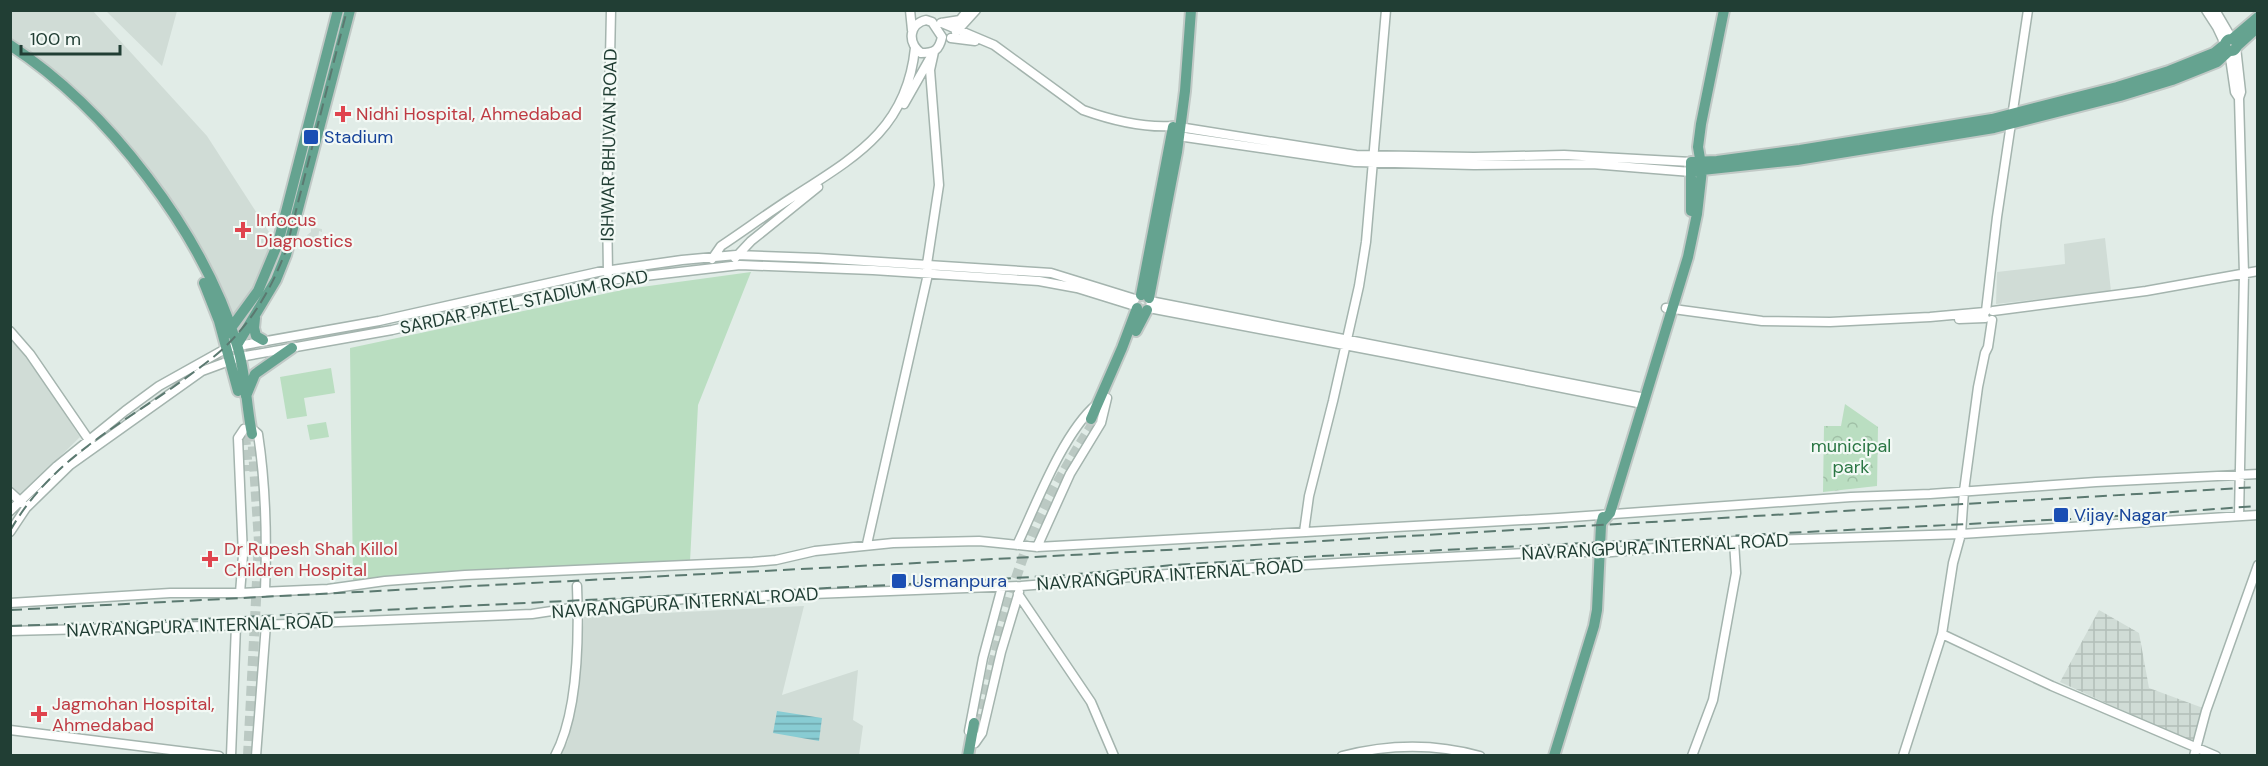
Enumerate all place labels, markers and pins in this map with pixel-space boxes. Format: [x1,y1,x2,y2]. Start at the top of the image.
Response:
place label: Nidhi Hospital, Ahmedabad [356,102,582,126]
marker: Nidhi Hospital, Ahmedabad [334,105,352,123]
place label: Stadium [324,125,393,149]
marker: Stadium [302,128,320,146]
place label: Infocus Diagnostics [256,208,353,253]
marker: Infocus Diagnostics [234,221,252,239]
place label: Vijay Nagar [2074,503,2168,527]
marker: Vijay Nagar [2052,506,2070,524]
place label: Dr Rupesh Shah Killol Children Hospital [224,537,398,582]
marker: Dr Rupesh Shah Killol Children Hospital [201,550,219,568]
place label: Usmanpura [912,569,1007,593]
marker: Usmanpura [890,572,908,590]
place label: Jagmohan Hospital, Ahmedabad [52,692,215,737]
marker: Jagmohan Hospital, Ahmedabad [30,705,48,723]

